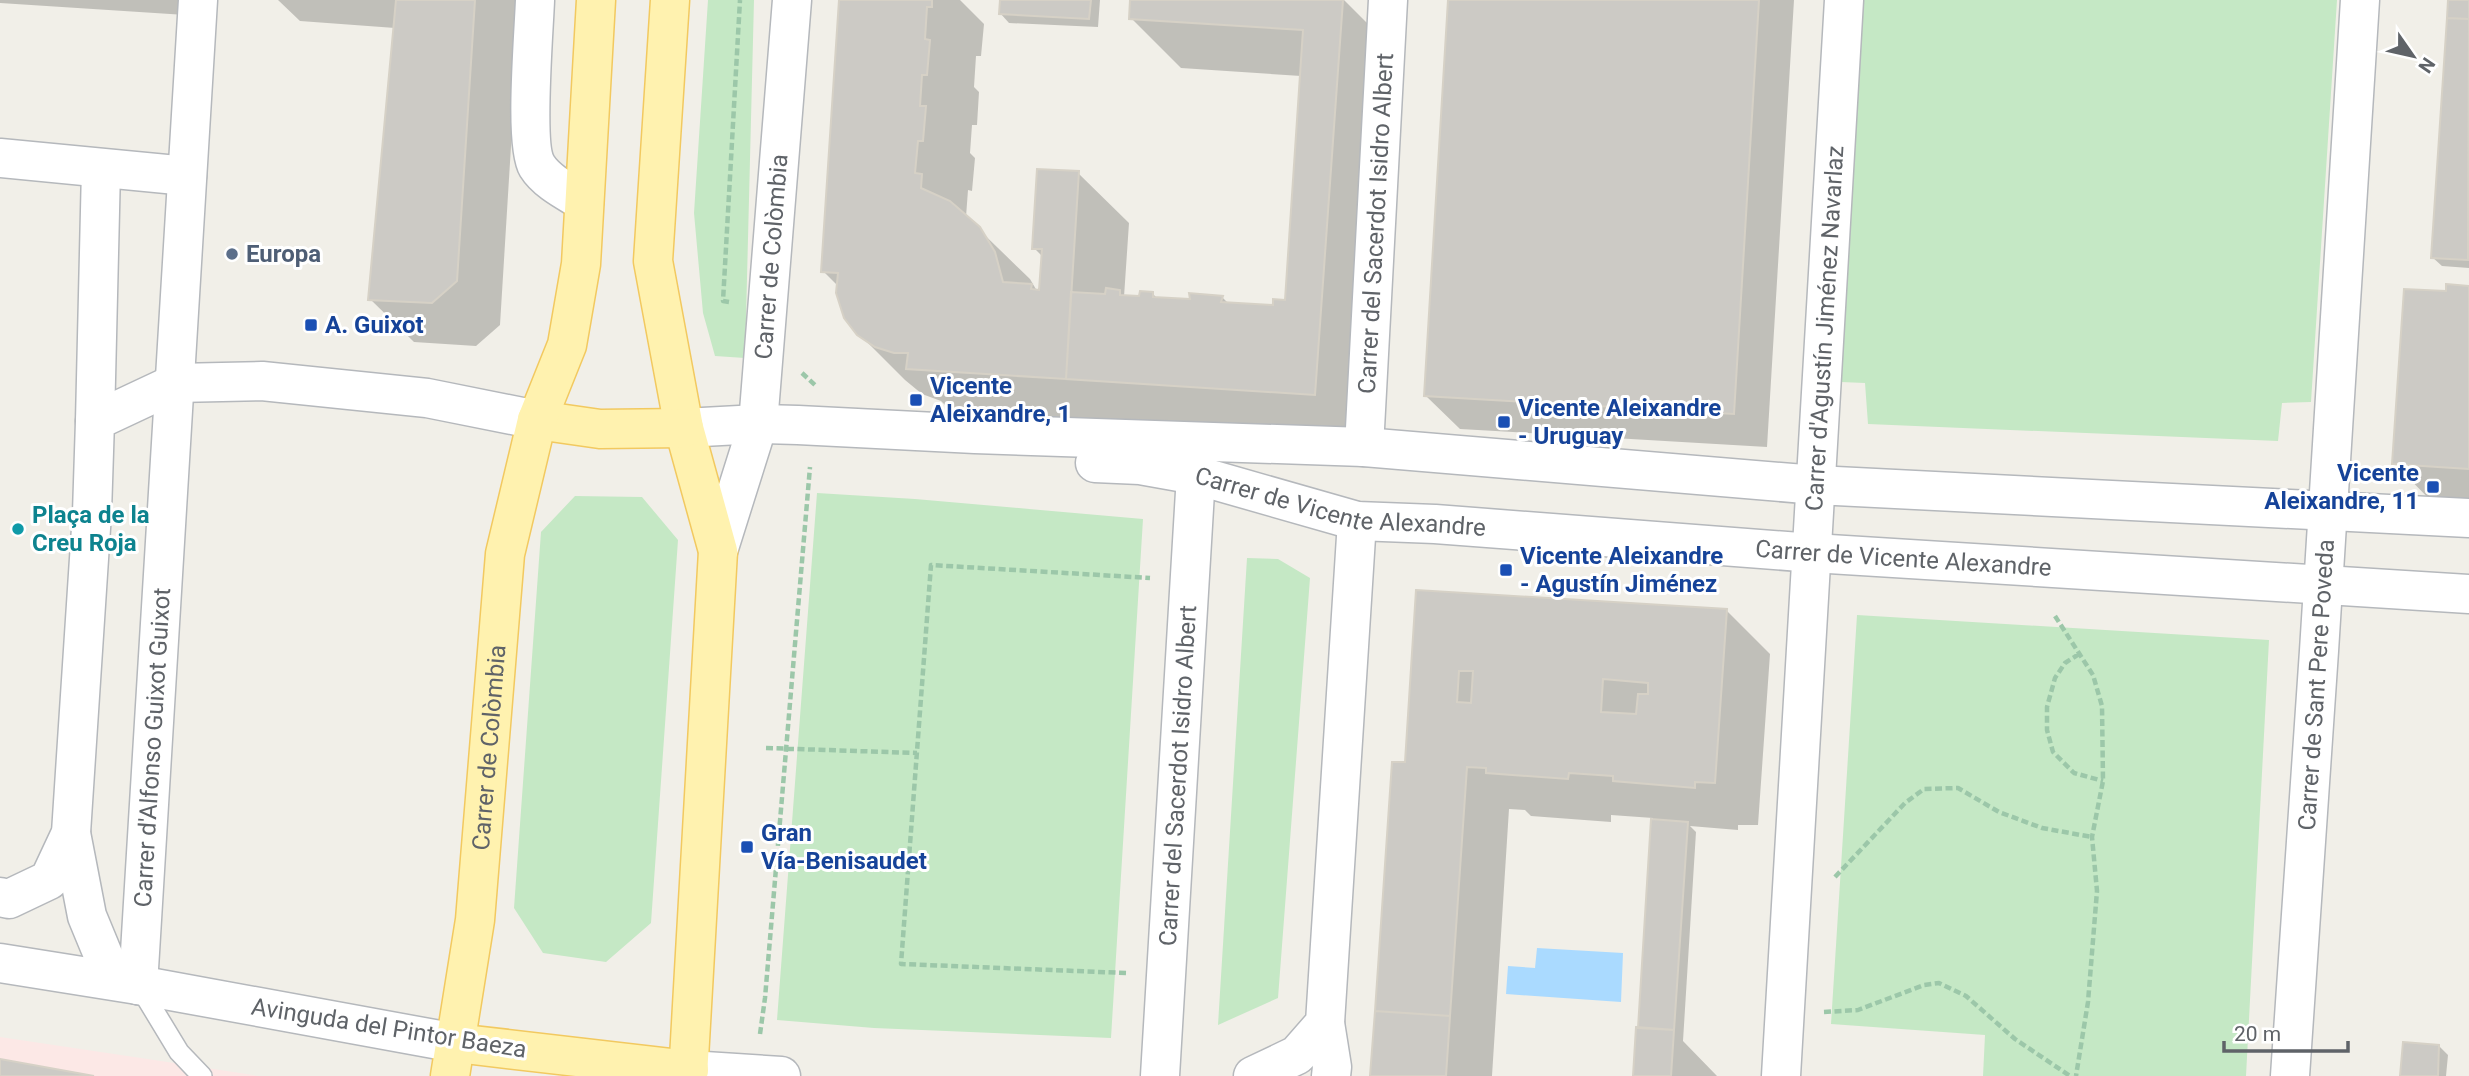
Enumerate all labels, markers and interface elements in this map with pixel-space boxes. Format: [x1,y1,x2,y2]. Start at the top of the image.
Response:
north arrow [2378,21,2448,91]
street label: Carrer del Sacerdot Isidro Albert [1353,52,1399,395]
text: N [2413,53,2440,77]
street label: Carrer d'Agustín Jiménez Navarlaz [1800,145,1849,512]
street label: Carrer de Colòmbia [749,153,794,361]
place label: Europa [246,240,321,268]
marker: Europa [224,246,240,262]
place label: A. Guixot [325,311,424,339]
marker: A. Guixot [303,317,319,333]
place label: Vicente Aleixandre, 1 [930,372,1071,428]
marker: Vicente Aleixandre, 1 [908,392,924,408]
place label: Vicente Aleixandre - Uruguay [1518,394,1721,450]
marker: Vicente Aleixandre - Uruguay [1496,414,1512,430]
place label: Vicente Aleixandre, 11 [2264,459,2419,515]
street label: Carrer de Vicente Alexandre [1192,461,1487,542]
marker: Vicente Aleixandre, 11 [2425,479,2441,495]
place label: Plaça de la Creu Roja [32,501,150,557]
marker: Plaça de la Creu Roja [10,521,26,537]
street label: Carrer de Vicente Alexandre [1754,535,2052,582]
street label: Carrer de Sant Pere Poveda [2293,538,2340,831]
place label: Vicente Aleixandre - Agustín Jiménez [1520,542,1723,598]
marker: Vicente Aleixandre - Agustín Jiménez [1498,562,1514,578]
street label: Carrer d'Alfonso Guixot Guixot [129,587,176,908]
street label: Carrer del Sacerdot Isidro Albert [1154,604,1202,947]
street label: Carrer de Colòmbia [467,644,512,851]
place label: Gran Vía-Benisaudet [761,819,927,875]
marker: Gran Vía-Benisaudet [739,839,755,855]
street label: Avinguda del Pintor Baeza [249,992,529,1064]
scale bar [2224,1010,2348,1054]
text: 20 m [2234,1022,2281,1046]

